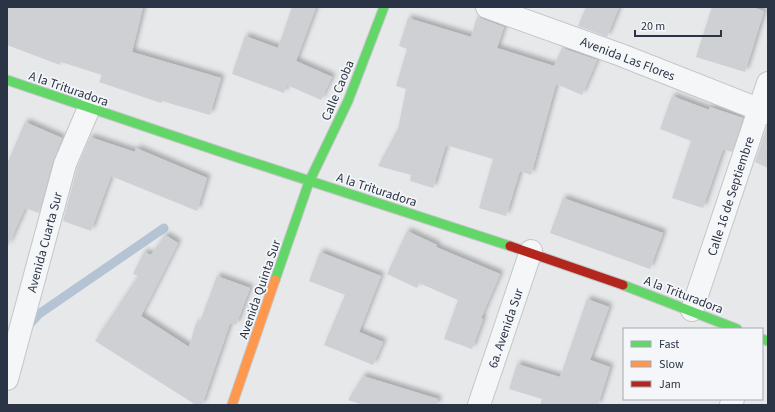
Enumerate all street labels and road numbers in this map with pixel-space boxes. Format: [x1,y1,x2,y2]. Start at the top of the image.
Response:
street label: Avenida Las Flores [578,33,678,85]
street label: Calle Caoba [317,57,359,123]
street label: A la Trituradora [26,67,111,111]
street label: Calle 16 de Septiembre [703,134,759,258]
street label: A la Trituradora [334,168,419,211]
street label: Avenida Cuarta Sur [23,190,67,294]
street label: Avenida Quinta Sur [235,237,286,341]
street label: A la Trituradora [641,272,726,318]
street label: 6a. Avenida Sur [484,285,528,371]

